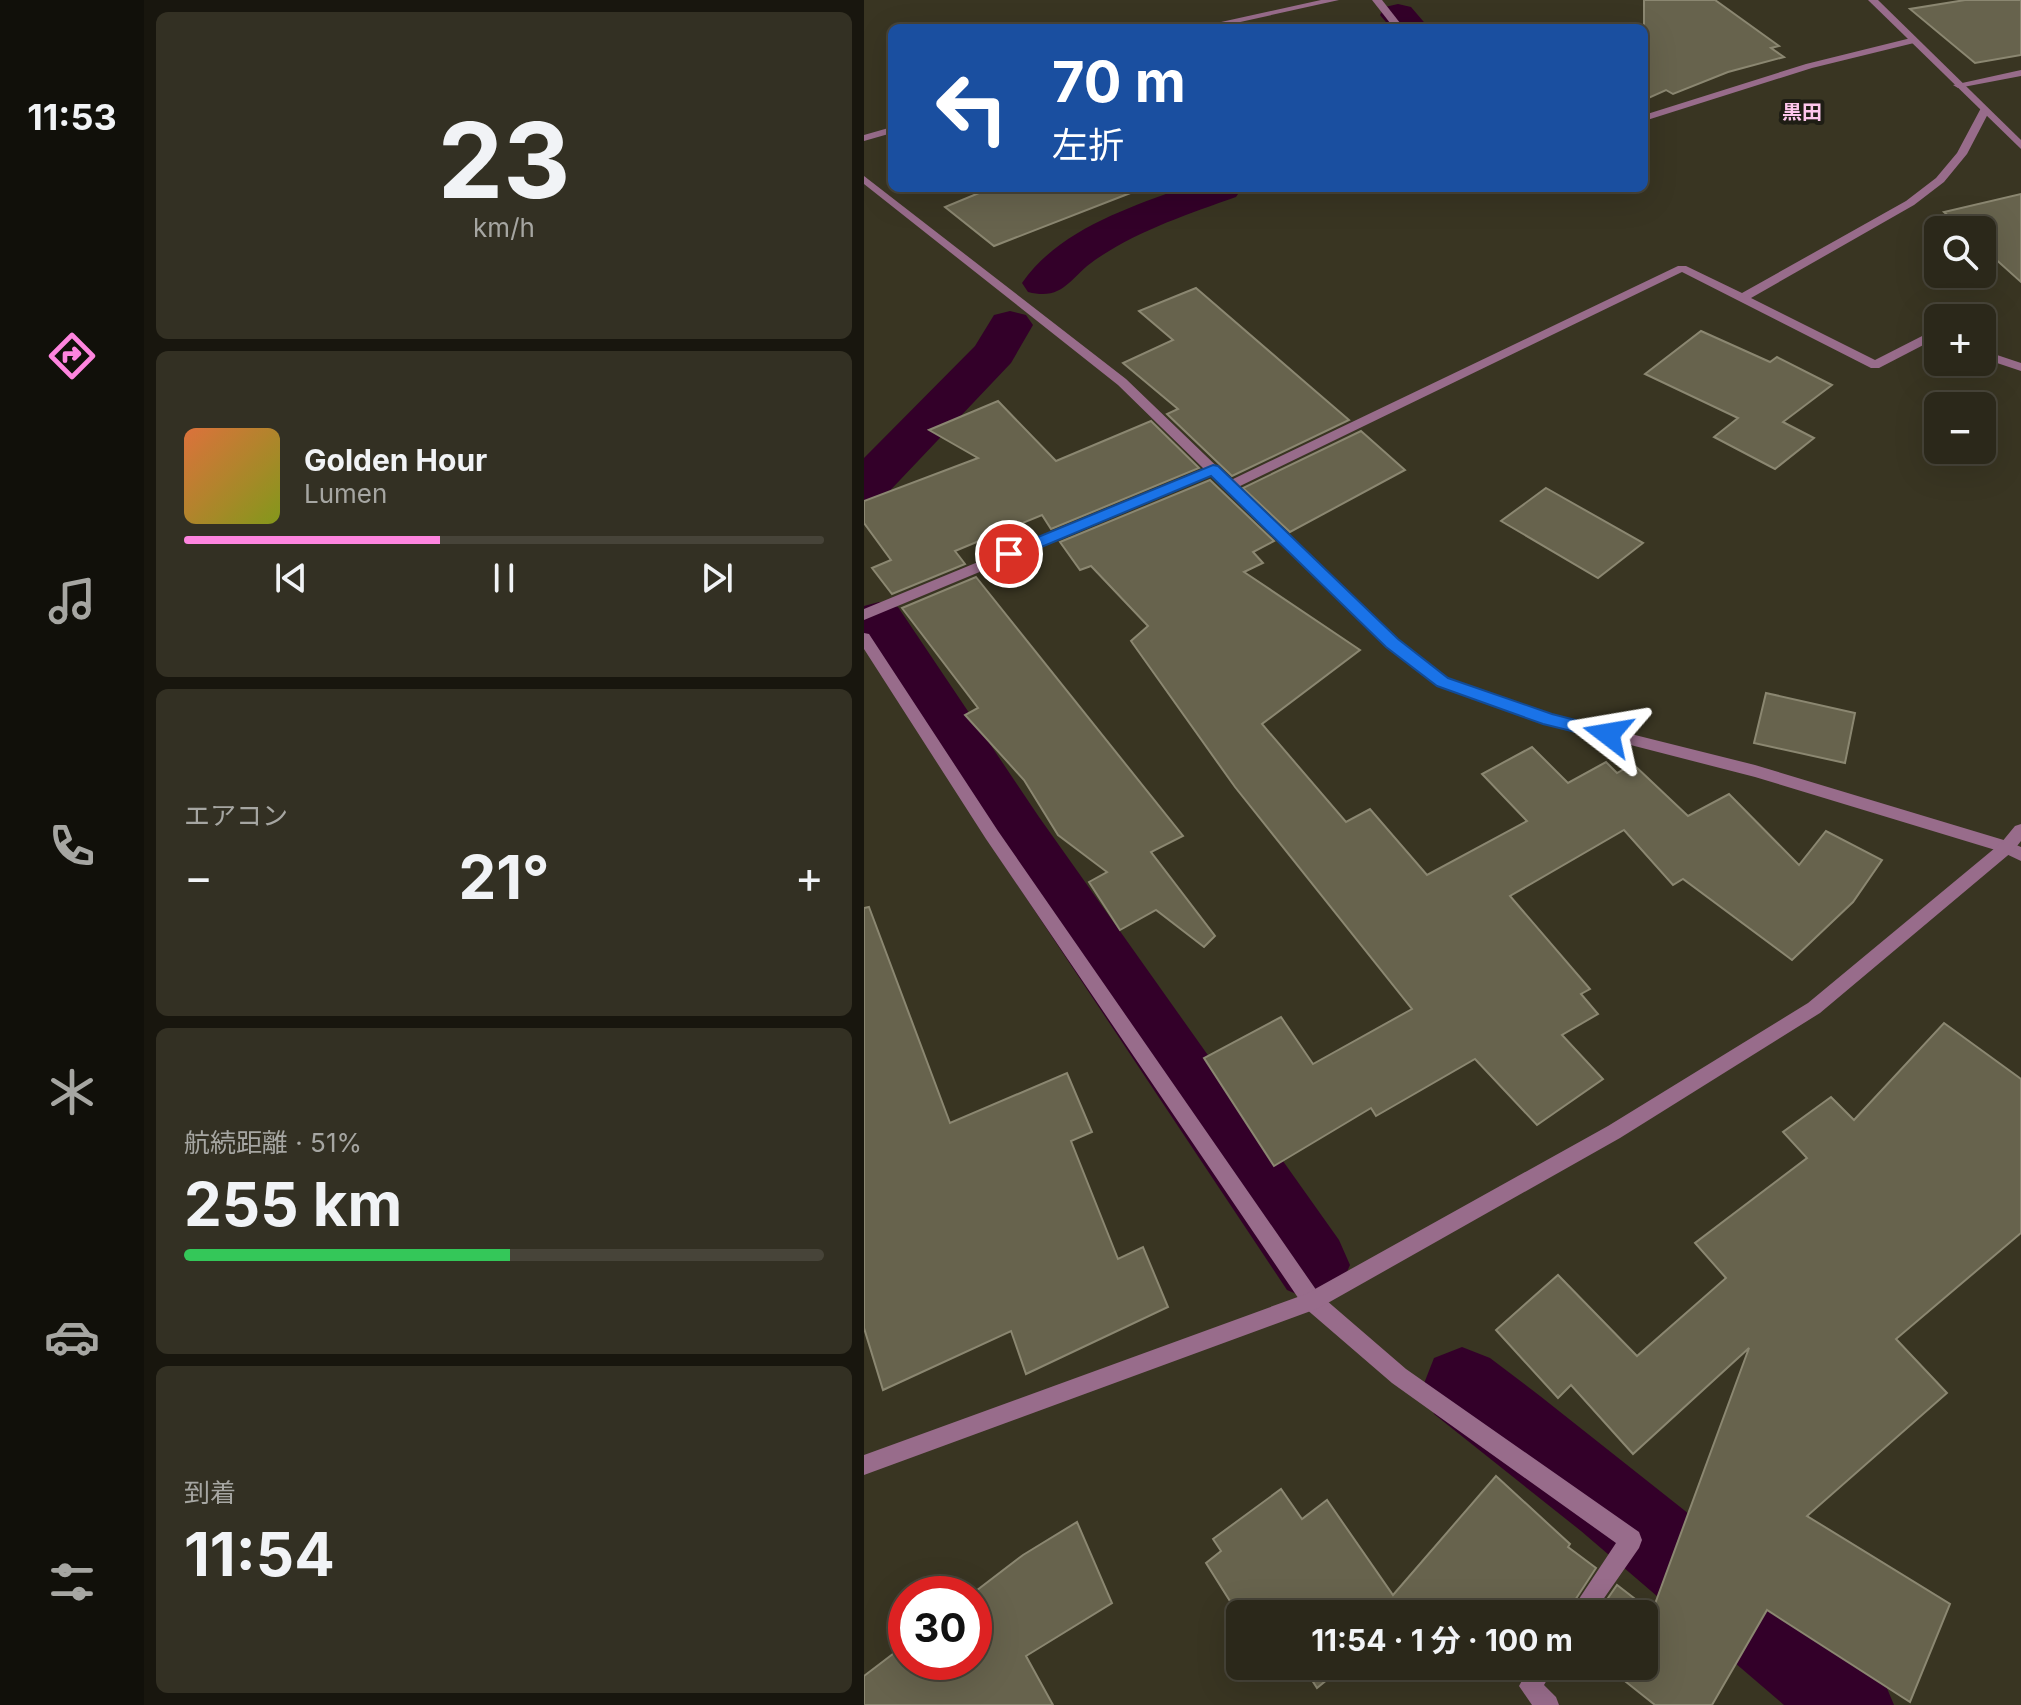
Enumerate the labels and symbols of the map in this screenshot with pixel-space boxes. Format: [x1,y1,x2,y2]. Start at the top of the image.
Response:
district label: 黒田 [1782,100,1822,124]
pin [975,520,1043,588]
position arrow [1566,692,1650,776]
speed limit sign: 30 [888,1576,992,1680]

